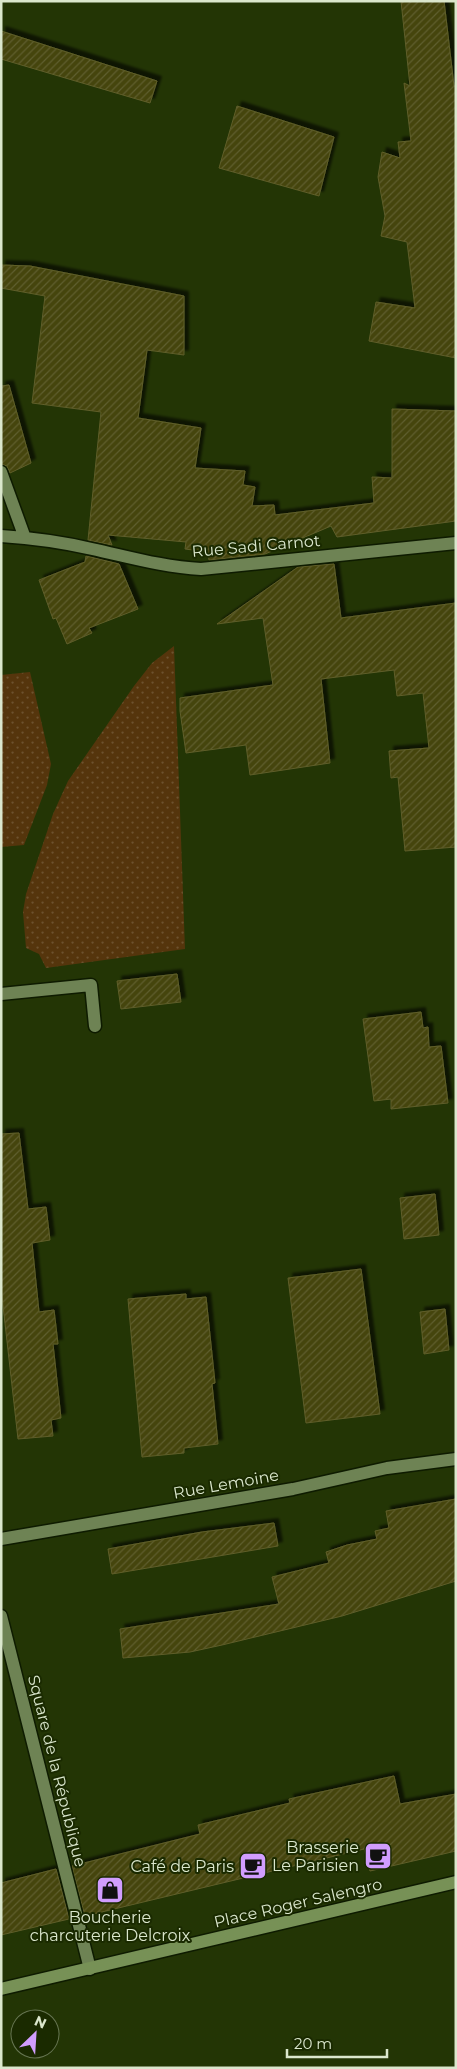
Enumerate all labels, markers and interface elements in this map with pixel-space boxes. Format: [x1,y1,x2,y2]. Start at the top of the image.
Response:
street label: Rue Sadi Carnot [191,531,322,561]
street label: Rue Lemoine [172,1465,280,1503]
street label: Square de la République [24,1673,90,1869]
place label: Brasserie Le Parisien [272,1838,359,1875]
cafe icon: Brasserie Le Parisien [363,1841,393,1871]
cafe icon: Café de Paris [238,1851,268,1881]
place label: Café de Paris [130,1857,234,1876]
street label: Place Roger Salengro [212,1874,384,1932]
shop icon: Boucherie charcuterie Delcroix [95,1875,125,1905]
place label: Boucherie charcuterie Delcroix [30,1908,191,1945]
north arrow [10,2009,60,2059]
text: N [32,2012,49,2033]
scale bar [287,2026,387,2058]
text: 20 m [294,2034,332,2053]

